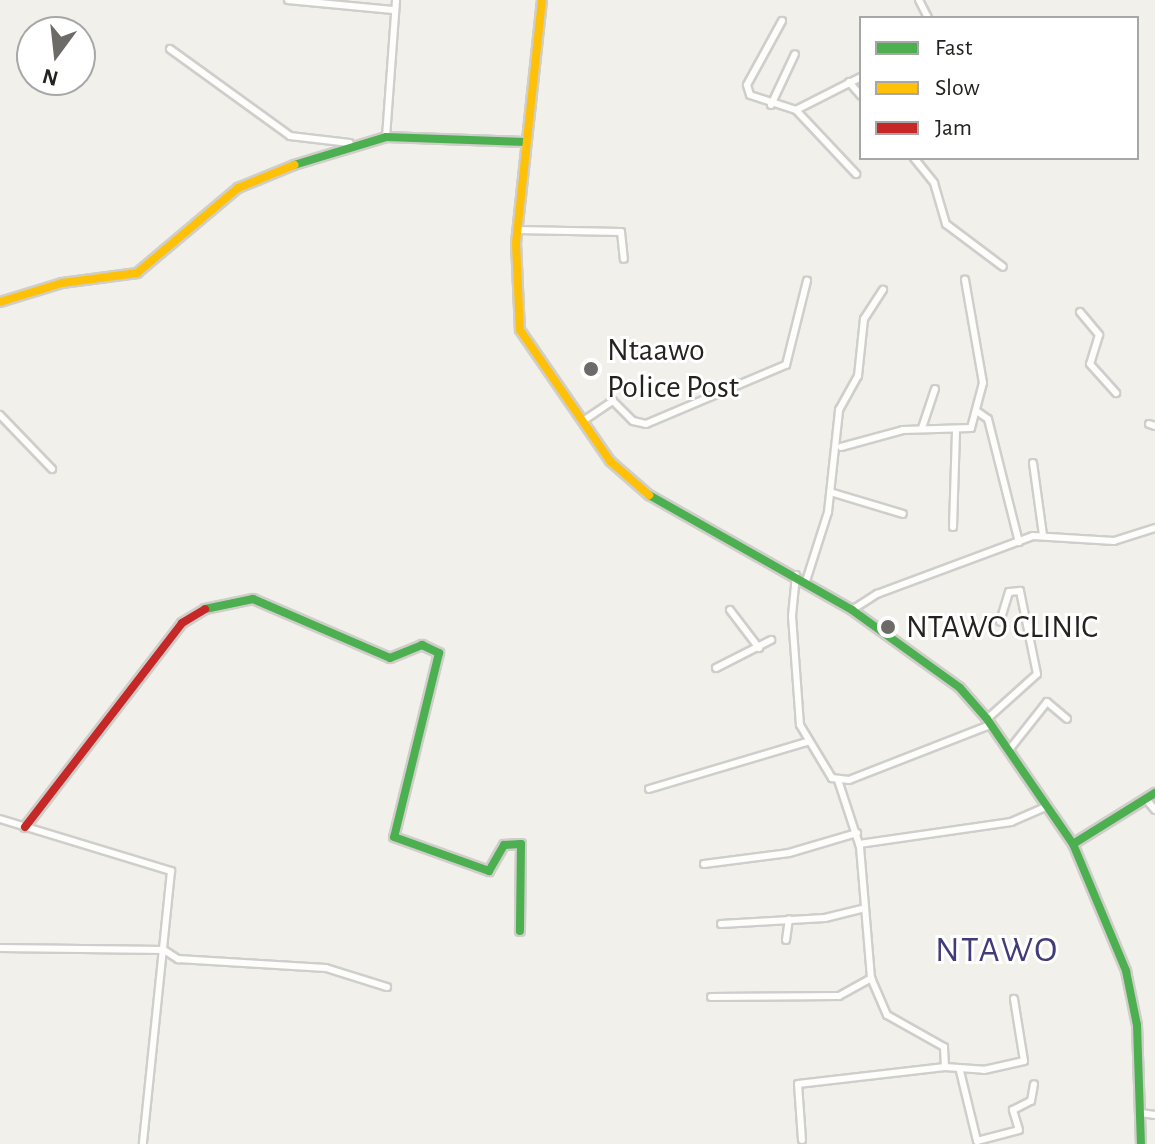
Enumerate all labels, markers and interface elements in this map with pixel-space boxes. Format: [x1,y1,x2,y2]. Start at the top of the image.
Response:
north arrow [16,16,96,96]
legend [859,16,1139,160]
text: Fast [935,36,972,60]
text: N [40,65,61,90]
text: Slow [935,76,980,100]
text: Jam [935,116,972,140]
place label: Ntaawo Police Post [607,332,739,407]
marker: Ntaawo Police Post [582,360,600,378]
place label: NTAWO CLINIC [906,608,1098,646]
marker: NTAWO CLINIC [877,616,899,638]
district label: NTAWO [935,929,1059,973]

